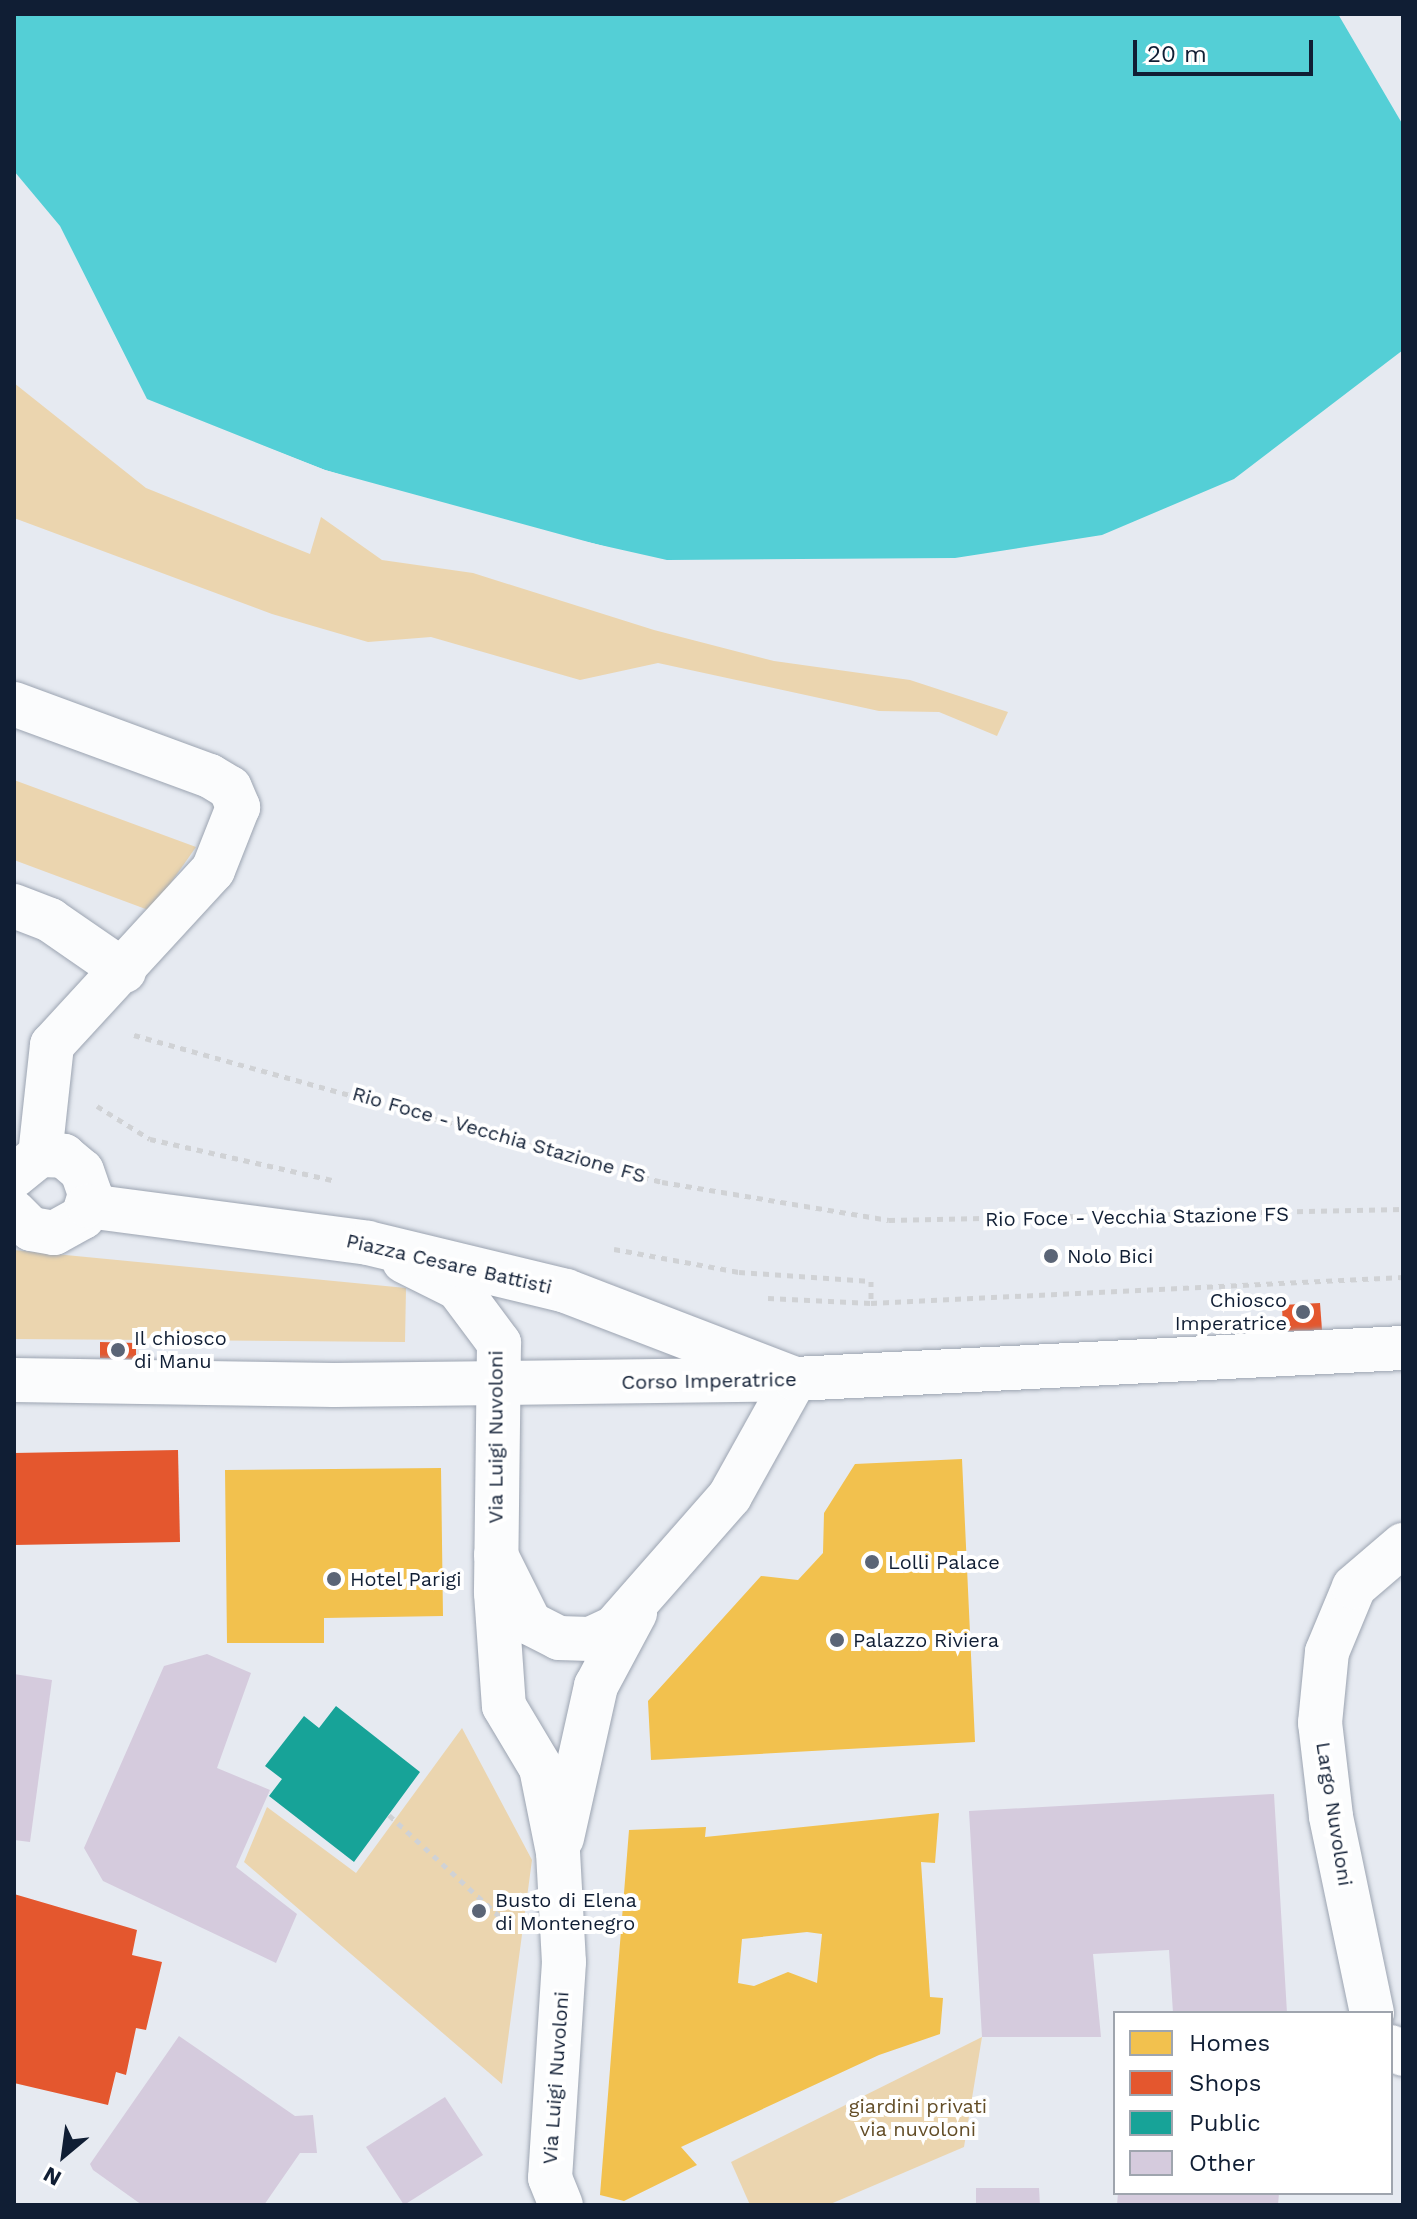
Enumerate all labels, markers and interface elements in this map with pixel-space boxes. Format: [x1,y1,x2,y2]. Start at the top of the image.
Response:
scale bar [1137,24,1317,74]
text: 20 m [1147,40,1207,68]
street label: Rio Foce - Vecchia Stazione FS [349,1081,649,1189]
street label: Rio Foce - Vecchia Stazione FS [984,1202,1290,1232]
street label: Piazza Cesare Battisti [344,1229,554,1299]
place label: Nolo Bici [1067,1244,1153,1268]
marker: Nolo Bici [1042,1247,1060,1265]
place label: Chiosco Imperatrice [1175,1288,1287,1335]
marker: Chiosco Imperatrice [1294,1303,1312,1321]
place label: Il chiosco di Manu [134,1326,227,1373]
marker: Il chiosco di Manu [109,1341,127,1359]
street label: Via Luigi Nuvoloni [484,1350,508,1524]
street label: Corso Imperatrice [621,1367,797,1395]
place label: Lolli Palace [888,1550,1000,1574]
marker: Lolli Palace [863,1553,881,1571]
place label: Hotel Parigi [350,1567,462,1591]
marker: Hotel Parigi [325,1570,343,1588]
place label: Palazzo Riviera [853,1628,999,1652]
marker: Palazzo Riviera [828,1631,846,1649]
street label: Largo Nuvoloni [1311,1740,1357,1888]
place label: Busto di Elena di Montenegro [495,1888,637,1935]
marker: Busto di Elena di Montenegro [470,1902,488,1920]
street label: Via Luigi Nuvoloni [538,1991,574,2165]
legend [1113,2011,1393,2195]
text: Homes [1189,2029,1270,2057]
text: Shops [1189,2069,1261,2097]
park label: giardini privati via nuvoloni [849,2094,987,2141]
text: Public [1189,2109,1261,2137]
north arrow [24,2115,104,2195]
text: Other [1189,2149,1256,2177]
text: N [39,2162,65,2191]

